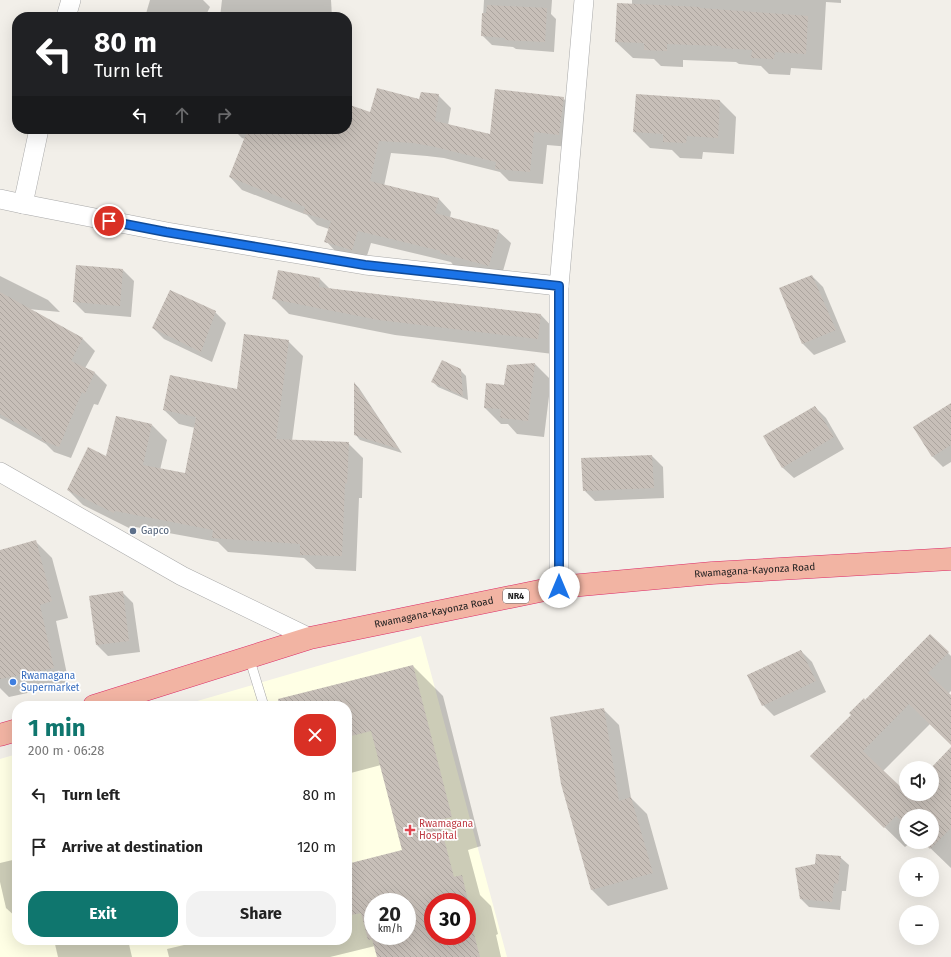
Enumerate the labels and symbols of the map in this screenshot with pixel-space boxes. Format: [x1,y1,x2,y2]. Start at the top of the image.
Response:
pin [92,204,126,238]
place label: Gapco [141,525,169,537]
marker: Gapco [128,526,138,536]
street label: Rwamagana-Kayonza Road [694,561,816,581]
position arrow [538,566,580,608]
road number: NR4 [503,589,529,603]
street label: Rwamagana-Kayonza Road [373,595,495,631]
place label: Rwamagana Supermarket [21,670,80,694]
marker: Rwamagana Supermarket [8,677,18,687]
place label: Rwamagana Hospital [419,818,473,842]
marker: Rwamagana Hospital [404,824,416,836]
speed limit sign: 30 [424,893,476,945]

